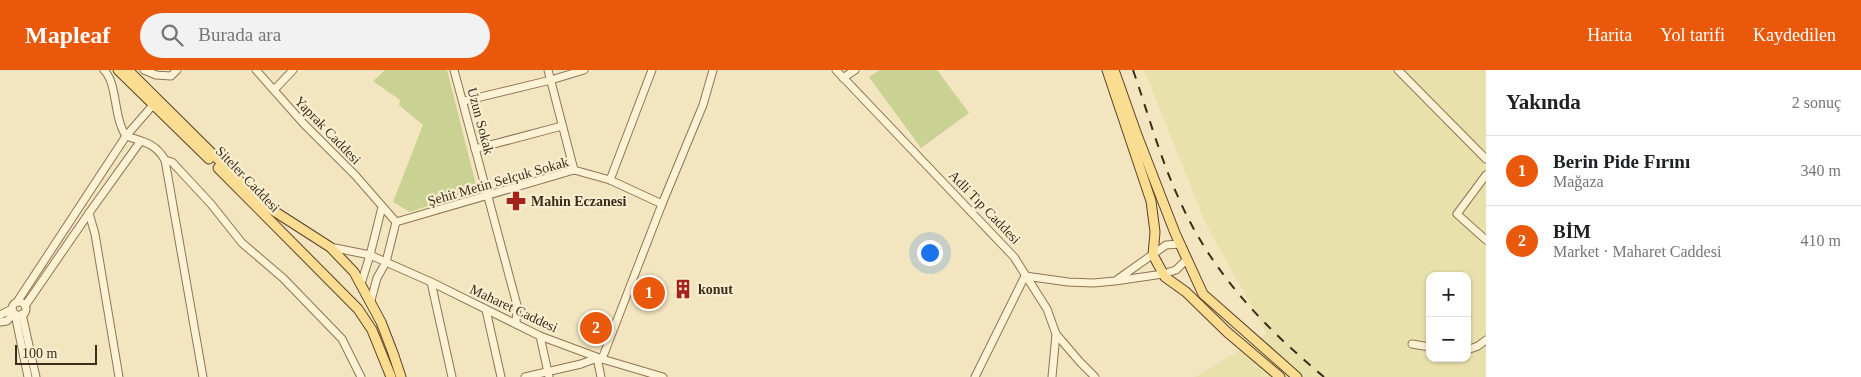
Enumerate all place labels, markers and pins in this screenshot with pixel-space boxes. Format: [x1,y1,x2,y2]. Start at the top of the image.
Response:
pharmacy icon: Mahin Eczanesi [505,190,527,212]
place label: Mahin Eczanesi [531,194,626,209]
pin: 1 [633,274,665,312]
building icon: konut [672,278,694,300]
place label: konut [698,282,733,297]
pin: 2 [580,309,612,347]

